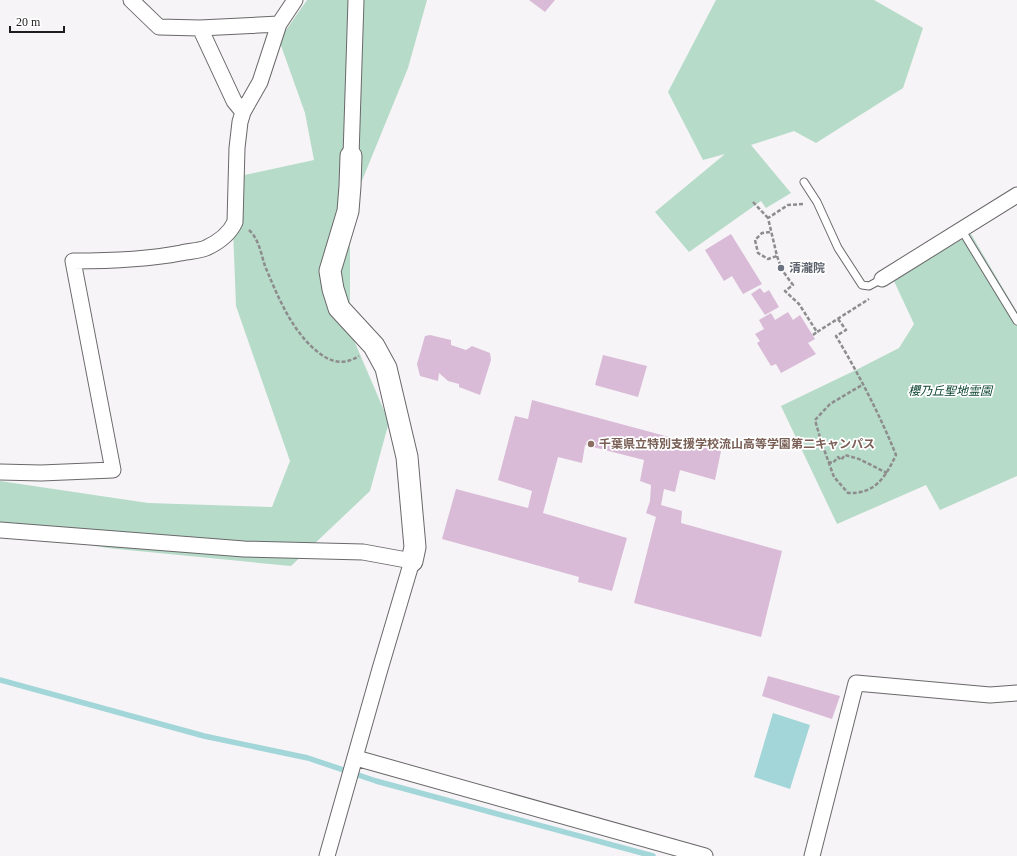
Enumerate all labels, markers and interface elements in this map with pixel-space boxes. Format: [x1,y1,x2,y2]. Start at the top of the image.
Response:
scale bar [10,8,64,34]
text: 20 m [16,15,41,29]
place label: 清瀧院 [789,261,825,275]
marker: 清瀧院 [776,263,786,273]
park label: 櫻乃丘聖地霊園 [908,384,994,398]
place label: 千葉県立特別支援学校流山高等学園第二キャンパス [599,437,875,451]
marker: 千葉県立特別支援学校流山高等学園第二キャンパス [586,439,596,449]

